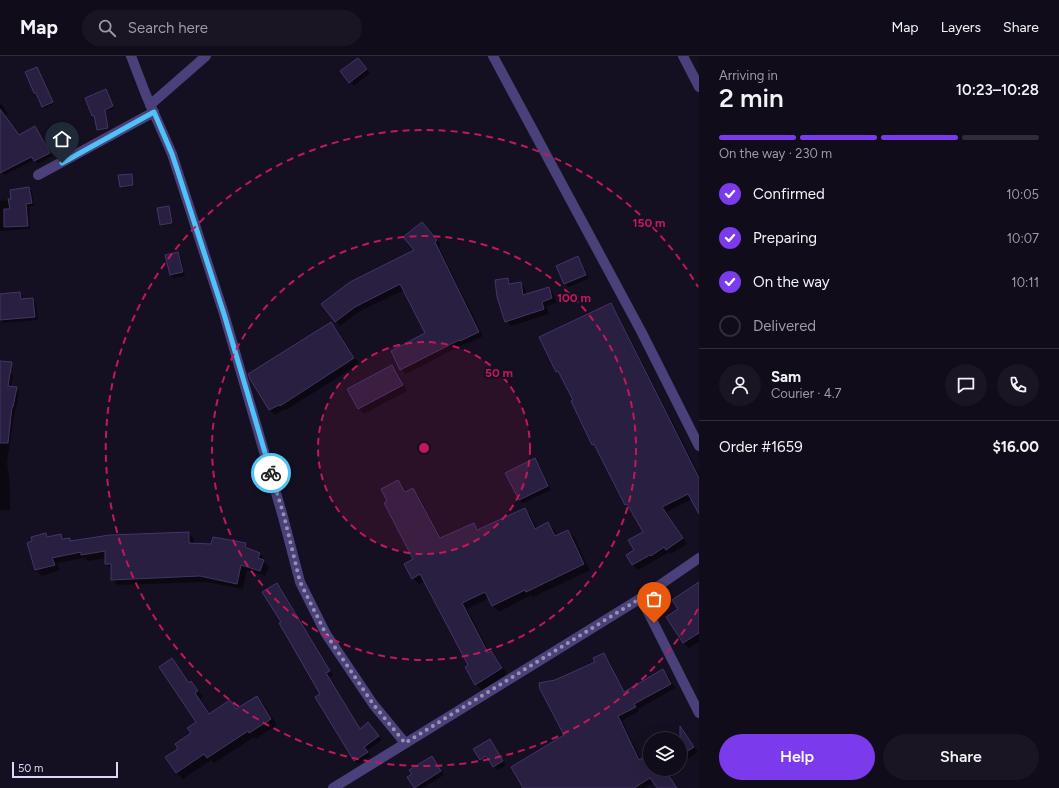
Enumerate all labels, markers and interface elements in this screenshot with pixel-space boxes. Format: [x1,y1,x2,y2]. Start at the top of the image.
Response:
search box [82,10,362,46]
text: Map [20,16,58,39]
icon: search [96,17,118,39]
text: Search here [128,19,208,37]
text: Map [891,19,919,36]
text: Layers [941,19,981,36]
text: Share [1003,19,1039,36]
text: Arriving in [719,68,778,83]
text: 10:23–10:28 [956,81,1039,99]
text: 2 min [719,82,784,114]
pin [45,122,79,163]
icon: home [51,128,73,150]
text: On the way · 230 m [719,146,832,161]
icon: check [719,183,741,205]
text: Confirmed [753,185,825,203]
text: 10:05 [1006,187,1039,202]
text: 150 m [632,216,666,230]
icon: check [719,227,741,249]
text: Preparing [753,229,817,247]
text: 10:07 [1007,231,1039,246]
icon: check [719,271,741,293]
text: On the way [753,273,830,291]
text: 10:11 [1011,275,1039,290]
text: 100 m [557,291,591,305]
text: Delivered [753,317,816,335]
button: person [719,364,761,406]
button: chat [945,364,987,406]
button: phone [997,364,1039,406]
text: 50 m [485,366,513,380]
text: Sam [771,368,801,386]
text: Courier · 4.7 [771,386,842,401]
text: Order #1659 [719,438,803,456]
text: $16.00 [992,438,1039,456]
centre of rings [417,441,431,455]
courier [251,453,291,493]
icon: bike [260,462,282,484]
pin [637,582,671,623]
icon: bag [643,588,665,610]
map controls [643,732,687,776]
button: layers [643,732,687,776]
button: Help [719,734,875,780]
button: Share [883,734,1039,780]
scale bar [12,760,118,779]
text: 50 m [18,762,43,775]

